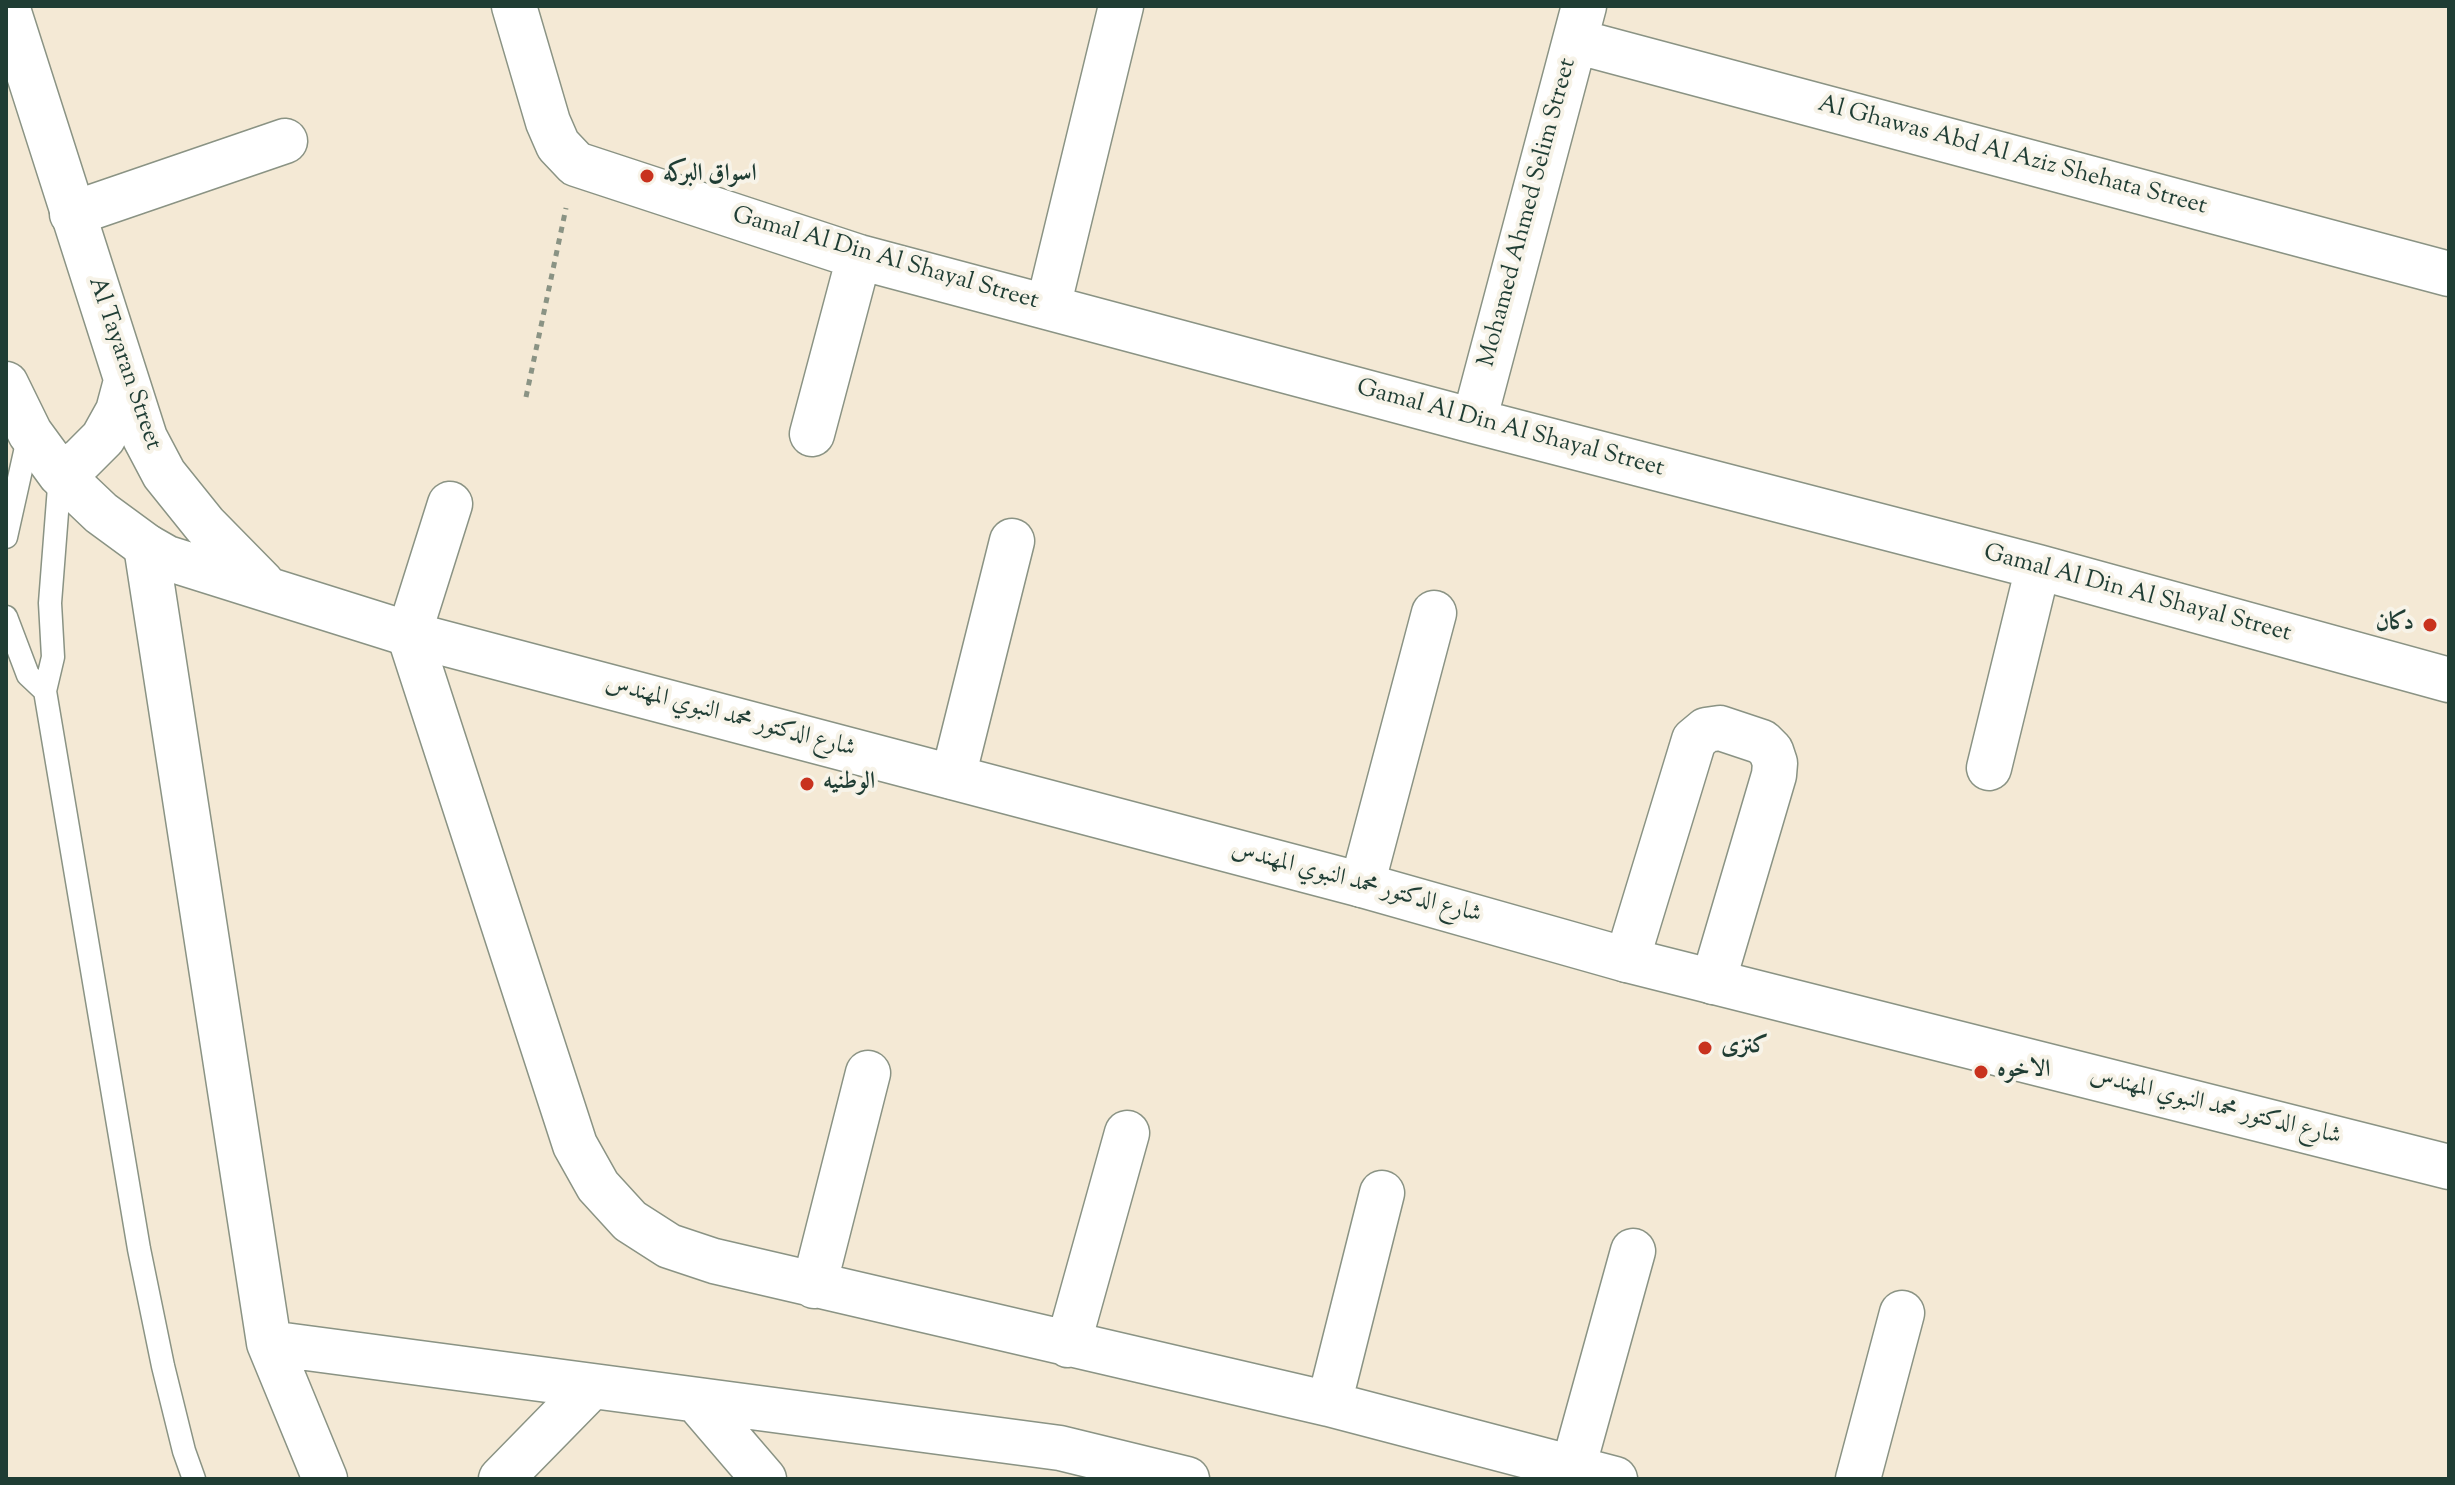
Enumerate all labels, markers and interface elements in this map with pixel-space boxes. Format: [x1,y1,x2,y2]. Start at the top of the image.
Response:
street label: Mohamed Ahmed Selim Street [1474,56,1584,370]
street label: Al Ghawas Abd Al Aziz Shehata Street [1814,91,2210,223]
place label: اسواق البركه [663,162,757,190]
marker: اسواق البركه [638,167,656,185]
street label: Gamal Al Din Al Shayal Street [729,202,1041,318]
street label: Al Tayaran Street [80,274,166,454]
street label: Gamal Al Din Al Shayal Street [1353,375,1667,485]
street label: Gamal Al Din Al Shayal Street [1980,540,2294,650]
place label: دكان [2376,611,2414,639]
marker: دكان [2421,616,2439,634]
street label: شارع الدكتور محمد النبوي المهندس [602,671,858,765]
place label: الوطنيه [823,770,875,798]
marker: الوطنيه [798,775,816,793]
street label: شارع الدكتور محمد النبوي المهندس [1228,837,1484,931]
place label: كنزى [1721,1034,1768,1062]
marker: كنزى [1696,1039,1714,1057]
place label: الاخوه [1997,1058,2050,1086]
marker: الاخوه [1972,1063,1990,1081]
street label: شارع الدكتور محمد النبوي المهندس [2086,1063,2344,1153]

